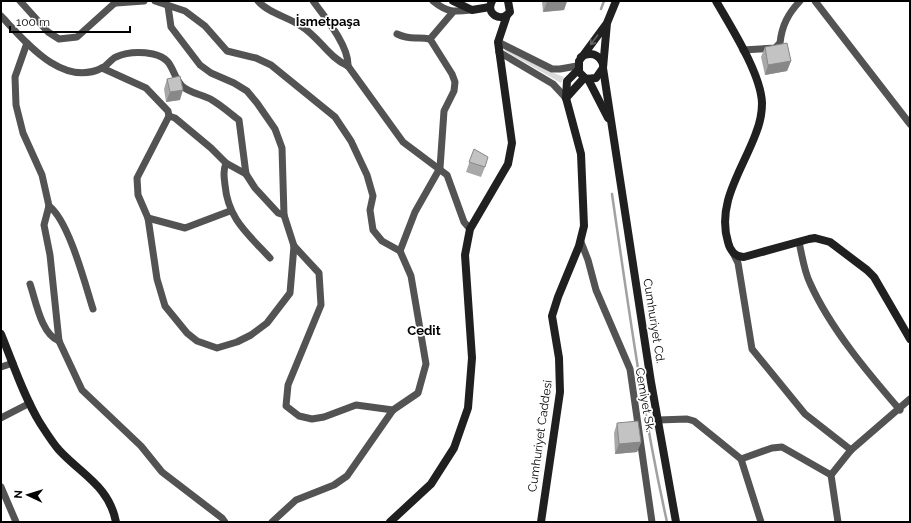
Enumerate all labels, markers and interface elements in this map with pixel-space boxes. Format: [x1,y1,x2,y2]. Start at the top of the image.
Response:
scale bar [10,8,130,34]
district label: İsmetpaşa [296,14,361,29]
text: 100 m [16,15,50,29]
one-way arrow [590,35,598,46]
street label: Cumhuriyet Cd. [640,278,668,364]
district label: Cedit [407,323,441,338]
street label: Cemiyet Sk. [632,367,658,433]
street label: Cumhuriyet Caddesi [525,379,555,493]
north arrow [8,475,48,515]
text: N [12,490,25,499]

